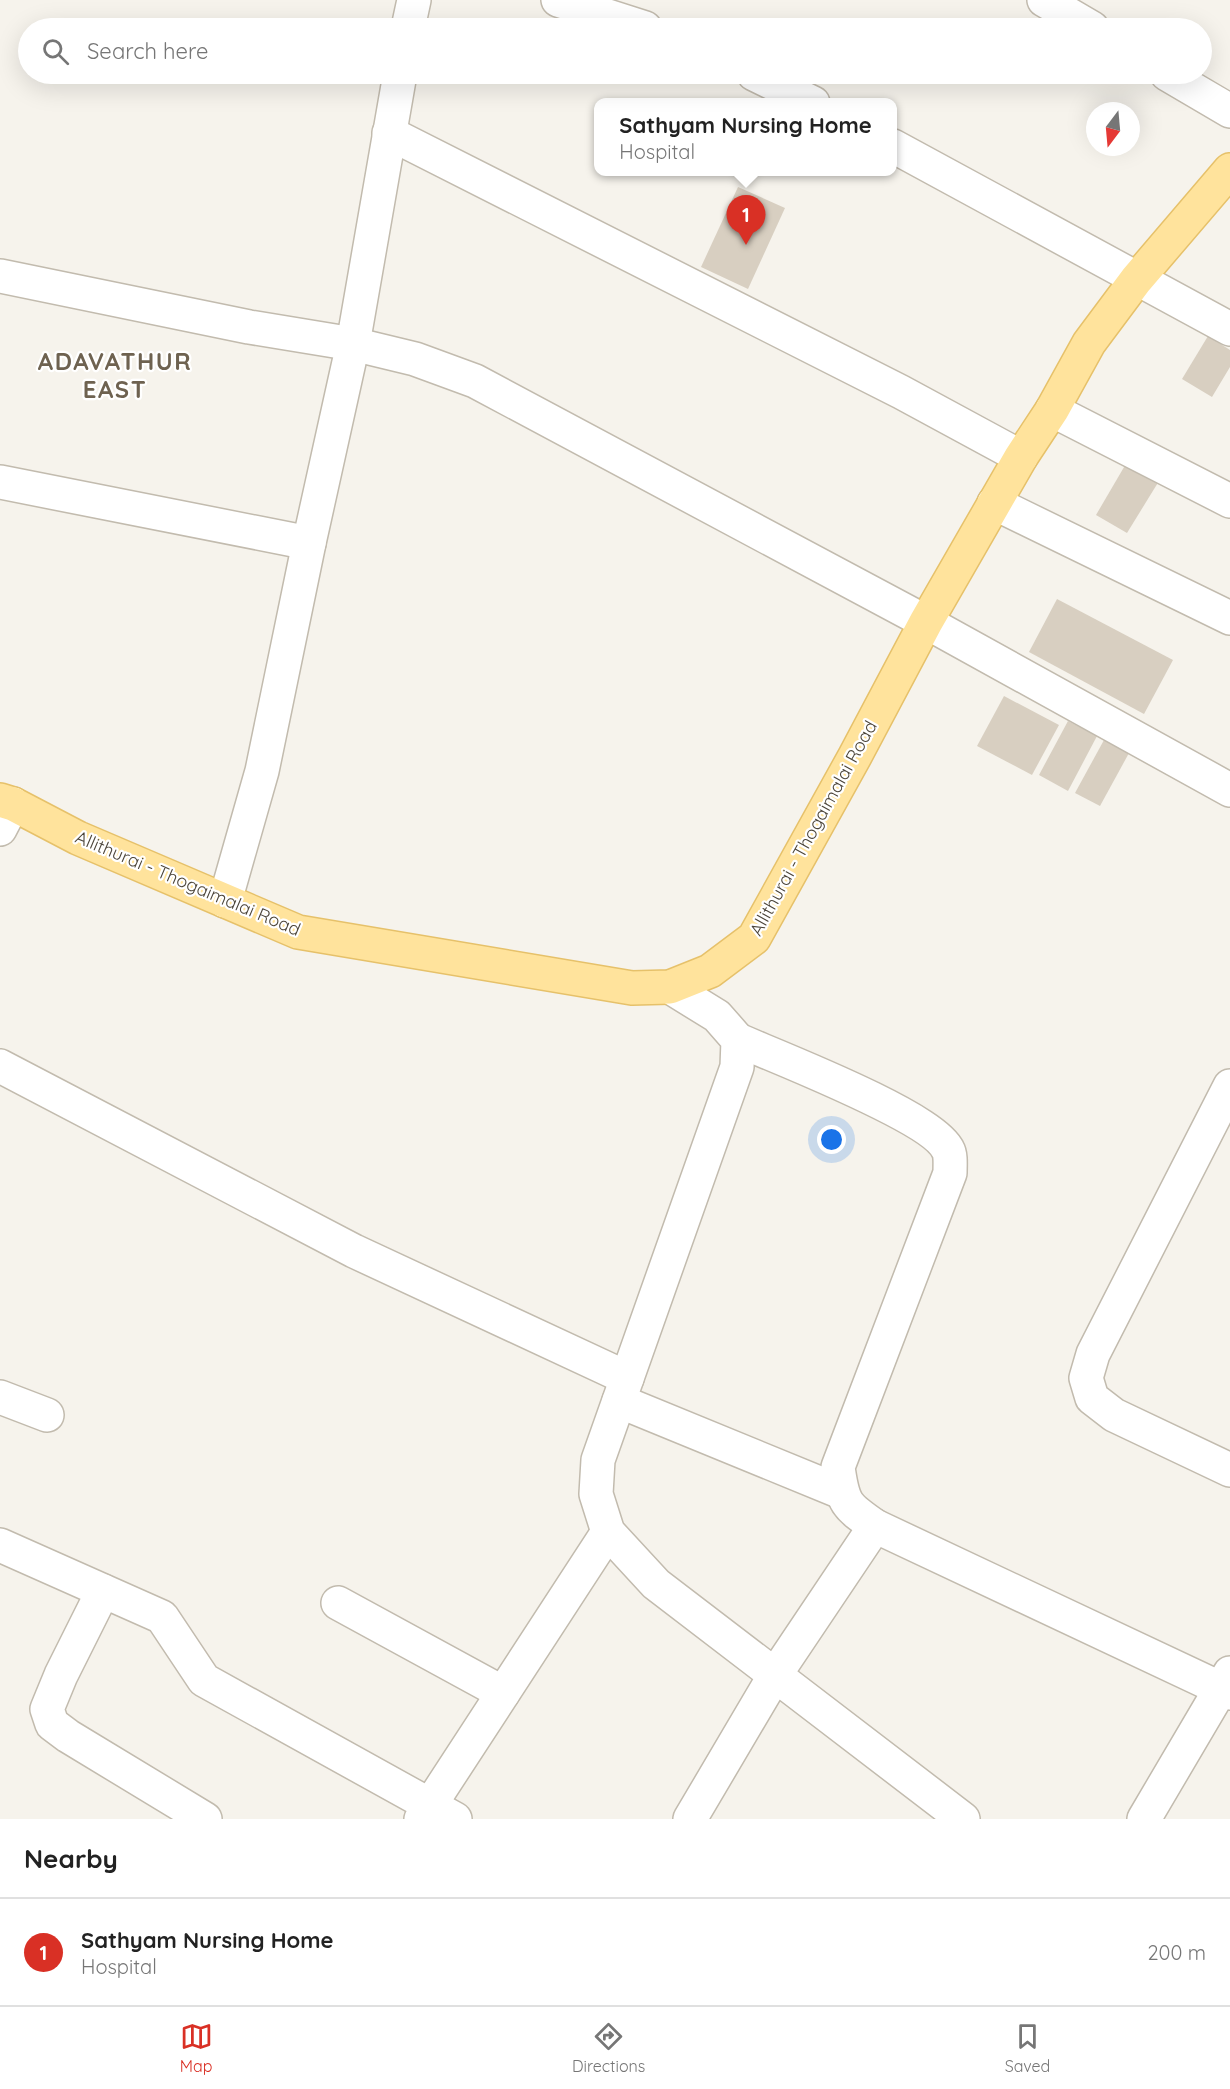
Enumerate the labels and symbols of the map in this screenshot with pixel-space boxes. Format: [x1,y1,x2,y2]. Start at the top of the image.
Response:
north arrow [1086,102,1140,156]
pin: 1 [726,196,766,245]
district label: ADAVATHUR EAST [38,346,192,404]
street label: Allithurai - Thogaimalai Road [744,716,882,940]
street label: Allithurai - Thogaimalai Road [72,825,304,941]
your location [817,1125,846,1154]

